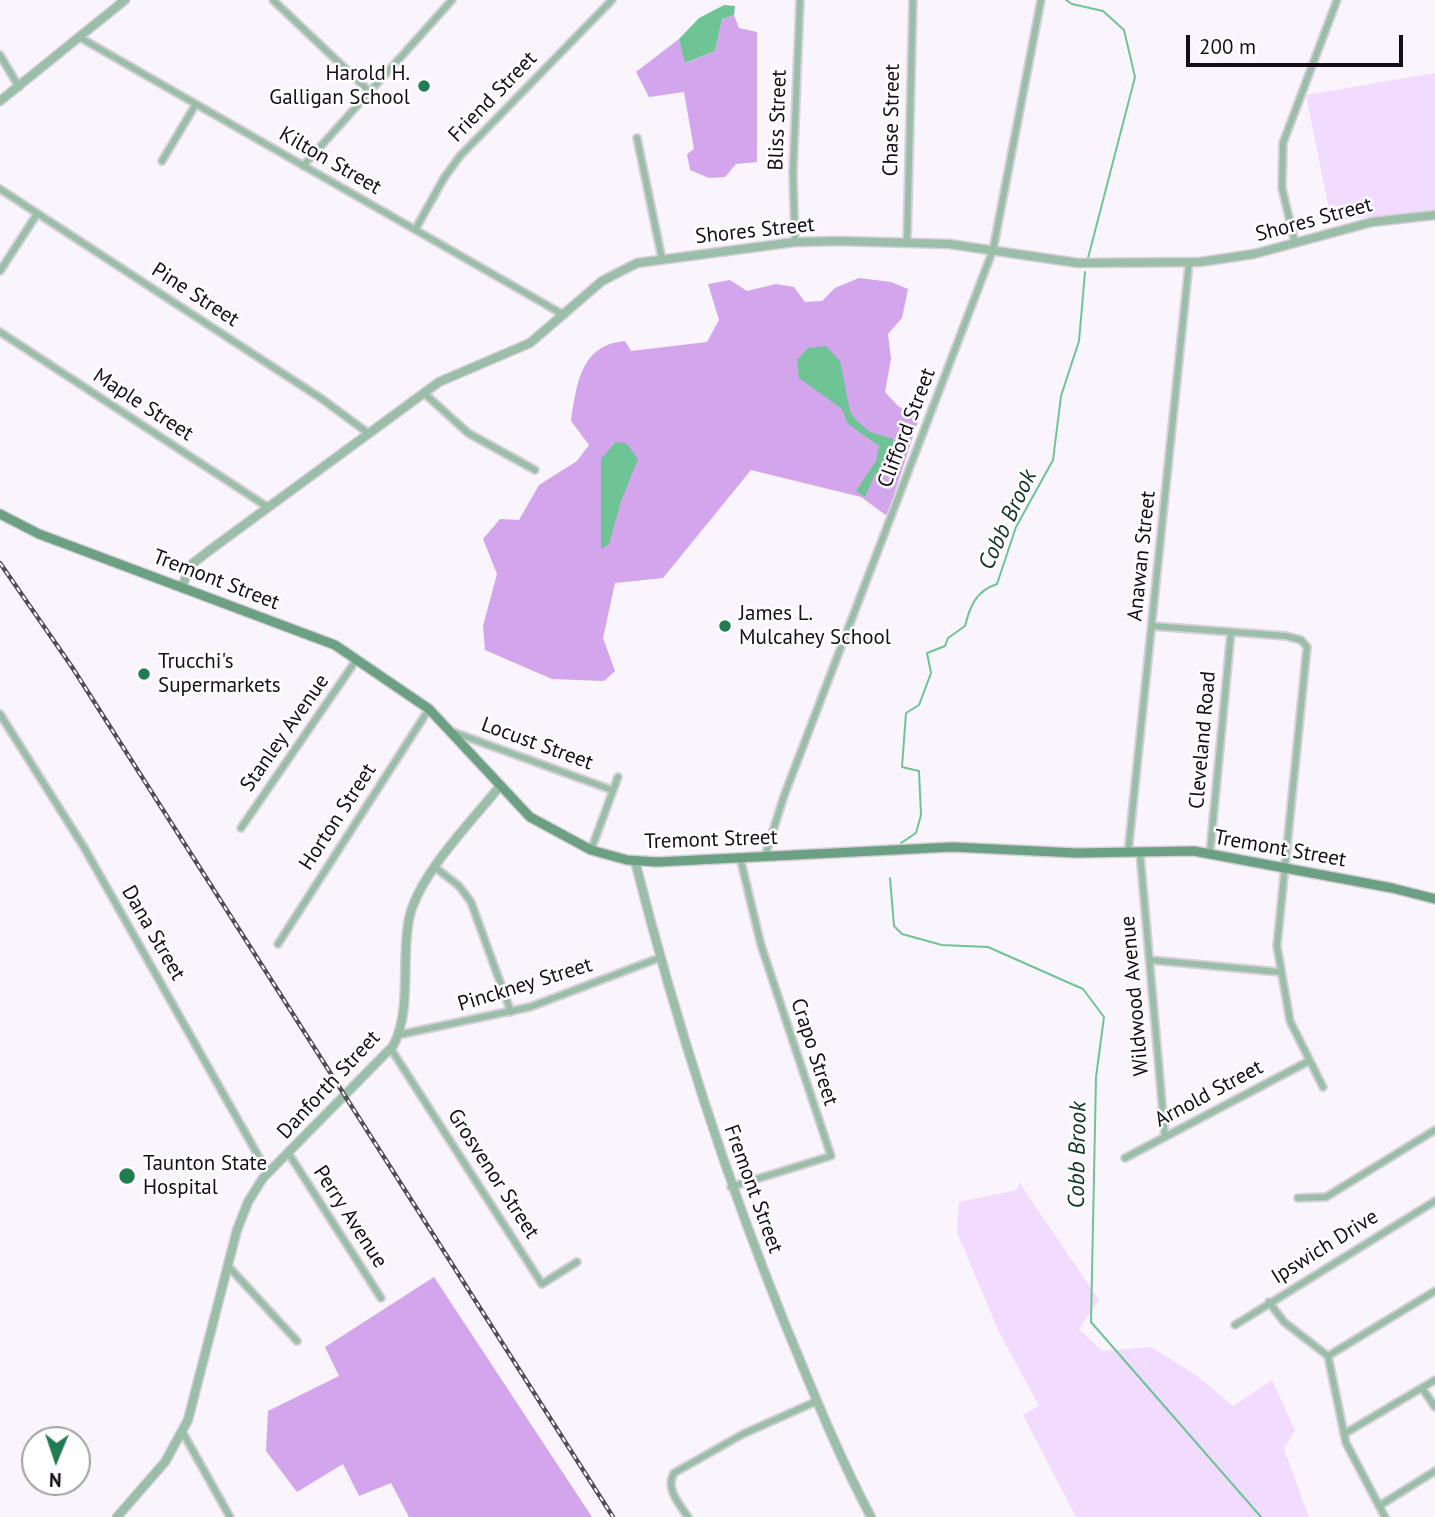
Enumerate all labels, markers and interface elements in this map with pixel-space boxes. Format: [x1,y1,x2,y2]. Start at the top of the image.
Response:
scale bar [1190,21,1407,65]
text: 200 m [1199,33,1256,60]
street label: Friend Street [444,46,542,148]
place label: Harold H. Galligan School [269,61,410,111]
street label: Chase Street [878,63,906,177]
street label: Bliss Street [764,69,792,171]
marker: Harold H. Galligan School [416,78,432,94]
street label: Kilton Street [275,122,385,200]
street label: Shores Street [1253,192,1375,248]
street label: Shores Street [694,212,816,250]
street label: Pine Street [147,258,243,332]
street label: Maple Street [88,363,198,447]
street label: Clifford Street [873,365,941,491]
water label: Cobb Brook [973,466,1043,574]
street label: Anawan Street [1123,490,1161,622]
street label: Tremont Street [149,544,283,616]
place label: James L. Mulcahey School [739,601,891,651]
marker: James L. Mulcahey School [717,618,733,634]
place label: Trucchi's Supermarkets [158,649,281,699]
marker: Trucchi's Supermarkets [136,666,152,682]
street label: Stanley Avenue [235,669,335,797]
street label: Cleveland Road [1184,670,1222,810]
street label: Locust Street [478,712,596,776]
street label: Horton Street [294,759,382,875]
street label: Tremont Street [644,825,778,855]
street label: Tremont Street [1212,825,1348,873]
street label: Dana Street [116,881,190,985]
street label: Wildwood Avenue [1115,915,1155,1077]
street label: Pinckney Street [455,953,595,1017]
street label: Crapo Street [785,995,843,1109]
street label: Danforth Street [272,1026,386,1144]
street label: Arnold Street [1151,1055,1267,1133]
water label: Cobb Brook [1063,1101,1093,1209]
street label: Grosvenor Street [442,1104,544,1244]
street label: Fremont Street [718,1121,788,1257]
place label: Taunton State Hospital [143,1151,267,1201]
street label: Perry Avenue [308,1161,392,1273]
marker: Taunton State Hospital [117,1166,137,1186]
street label: Ipswich Drive [1267,1204,1383,1290]
north arrow [21,1426,91,1496]
text: N [49,1468,62,1492]

